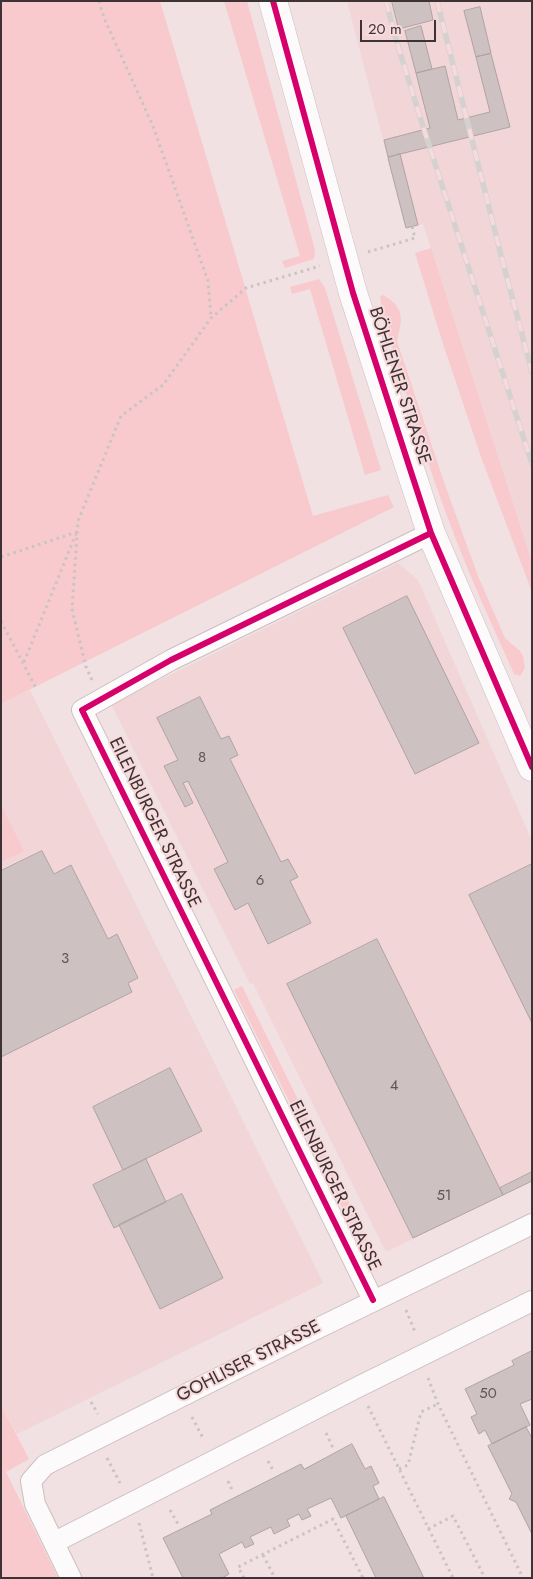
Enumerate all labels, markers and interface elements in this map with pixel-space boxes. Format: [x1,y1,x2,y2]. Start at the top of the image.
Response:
scale bar [363,10,439,42]
text: 20 m [368,18,402,40]
street label: BÖHLENER STRASSE [363,305,435,467]
street label: EILENBURGER STRASSE [103,734,205,912]
house number: 8 [198,749,206,767]
house number: 6 [256,872,264,890]
house number: 3 [61,950,69,968]
house number: 4 [390,1077,398,1095]
street label: EILENBURGER STRASSE [283,1097,385,1275]
house number: 51 [436,1187,452,1205]
street label: GOHLISER STRASSE [173,1316,325,1408]
house number: 50 [479,1385,497,1403]

